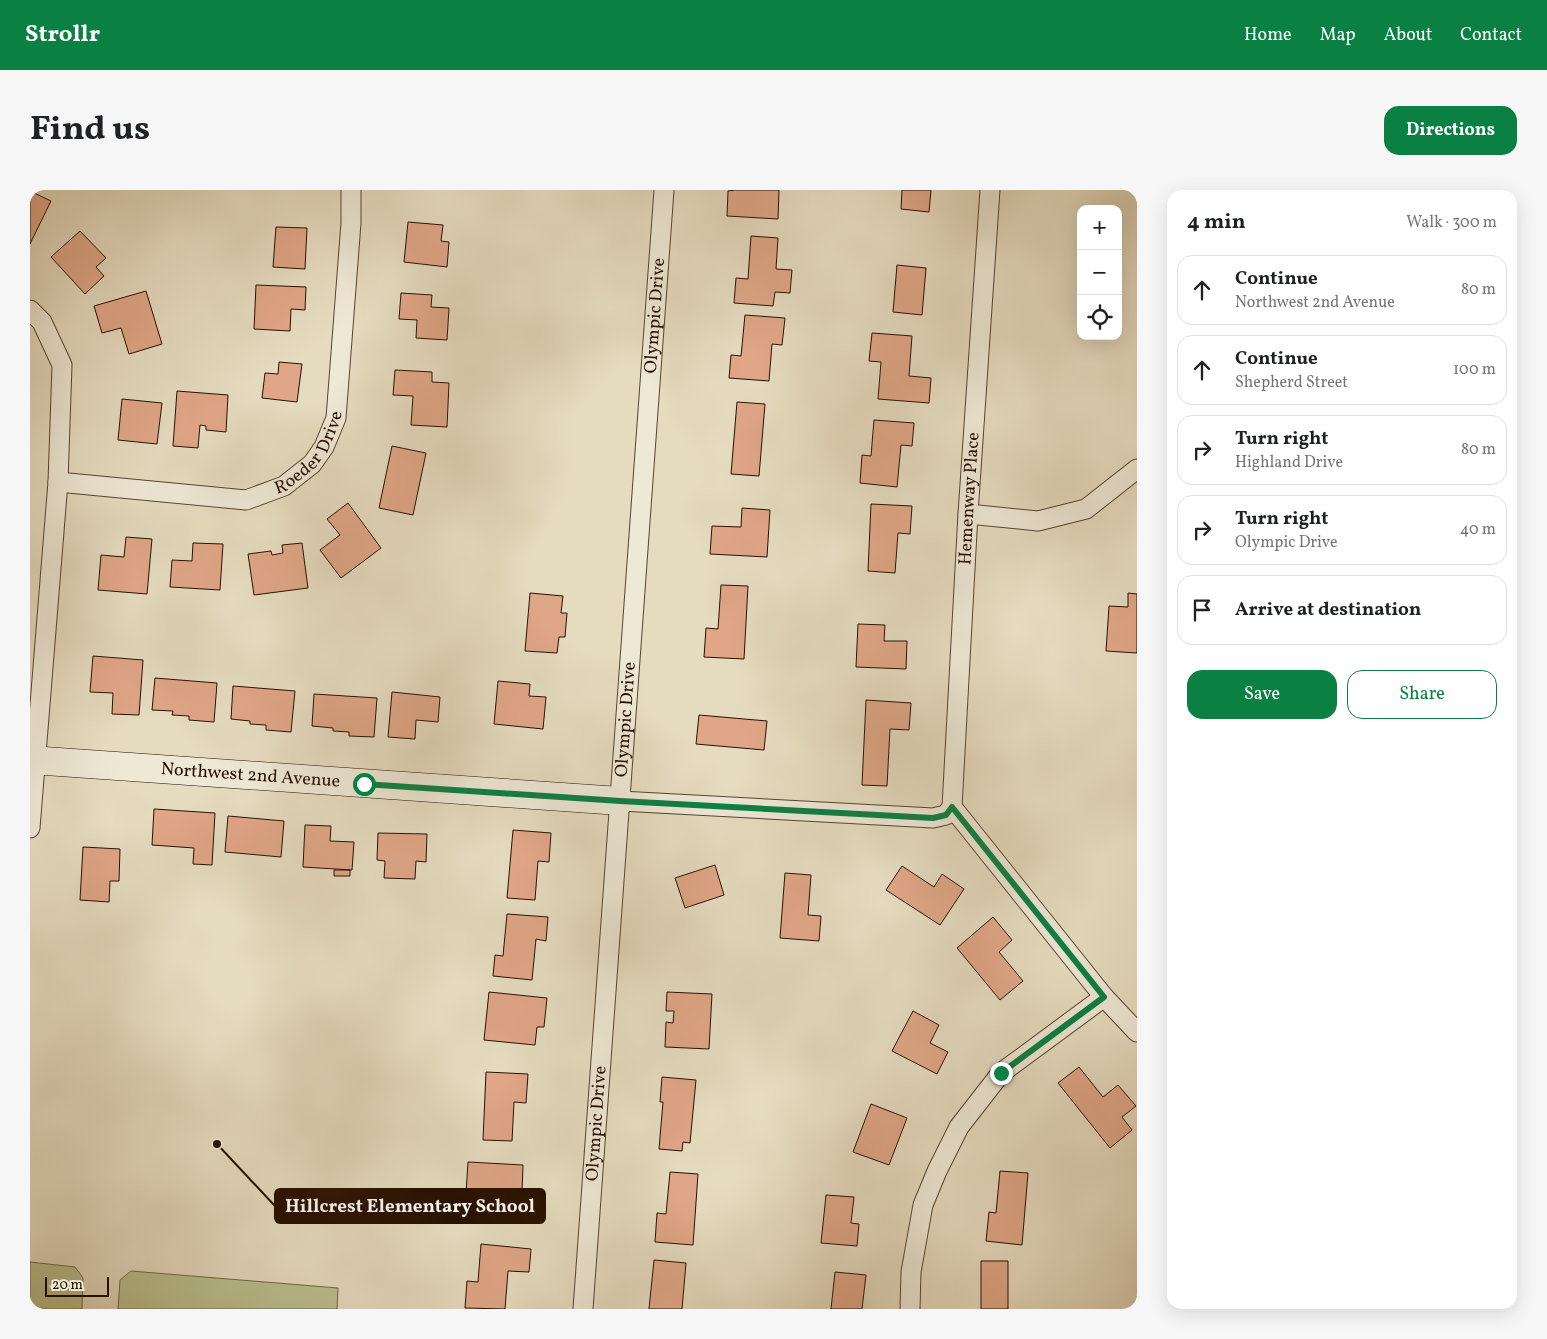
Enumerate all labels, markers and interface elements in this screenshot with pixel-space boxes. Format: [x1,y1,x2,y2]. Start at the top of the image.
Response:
text: Strollr [25,18,100,52]
text: Home [1244,23,1292,48]
text: Map [1320,23,1356,48]
text: About [1384,23,1432,48]
text: Contact [1460,23,1522,48]
text: Find us [30,106,150,154]
button: Directions [1384,106,1517,155]
map controls [1077,205,1122,340]
button: + [1077,205,1122,250]
text: 4 min [1187,208,1246,237]
text: Walk · 300 m [1406,212,1497,234]
button: − [1077,250,1122,295]
street label: Olympic Drive [638,257,672,374]
text: Continue [1235,266,1318,292]
icon: ahead [1188,276,1216,304]
text: 80 m [1461,279,1496,301]
text: Northwest 2nd Avenue [1235,292,1395,314]
button: locate [1077,295,1122,340]
text: Continue [1235,346,1318,372]
icon: ahead [1188,356,1216,384]
text: 100 m [1453,359,1496,381]
text: Shepherd Street [1235,372,1348,394]
street label: Roeder Drive [271,410,349,501]
text: Turn right [1235,426,1328,452]
street label: Hemenway Place [953,431,986,566]
icon: right [1188,436,1216,464]
text: 80 m [1461,439,1496,461]
text: Highland Drive [1235,452,1343,474]
text: Turn right [1235,506,1328,532]
icon: right [1188,516,1216,544]
text: 40 m [1460,519,1496,541]
text: Olympic Drive [1235,532,1338,554]
icon: arrive [1188,596,1216,624]
text: Arrive at destination [1235,597,1421,623]
street label: Olympic Drive [609,661,642,778]
button: Save [1187,670,1337,719]
button: Share [1347,670,1497,719]
street label: Northwest 2nd Avenue [160,757,341,794]
route start [353,773,376,796]
route end [990,1062,1013,1085]
street label: Olympic Drive [580,1065,613,1182]
callout: Hillcrest Elementary School [275,1189,545,1223]
text: Hillcrest Elementary School [285,1194,535,1220]
scale bar [45,1274,109,1297]
text: 20 m [52,1276,83,1295]

